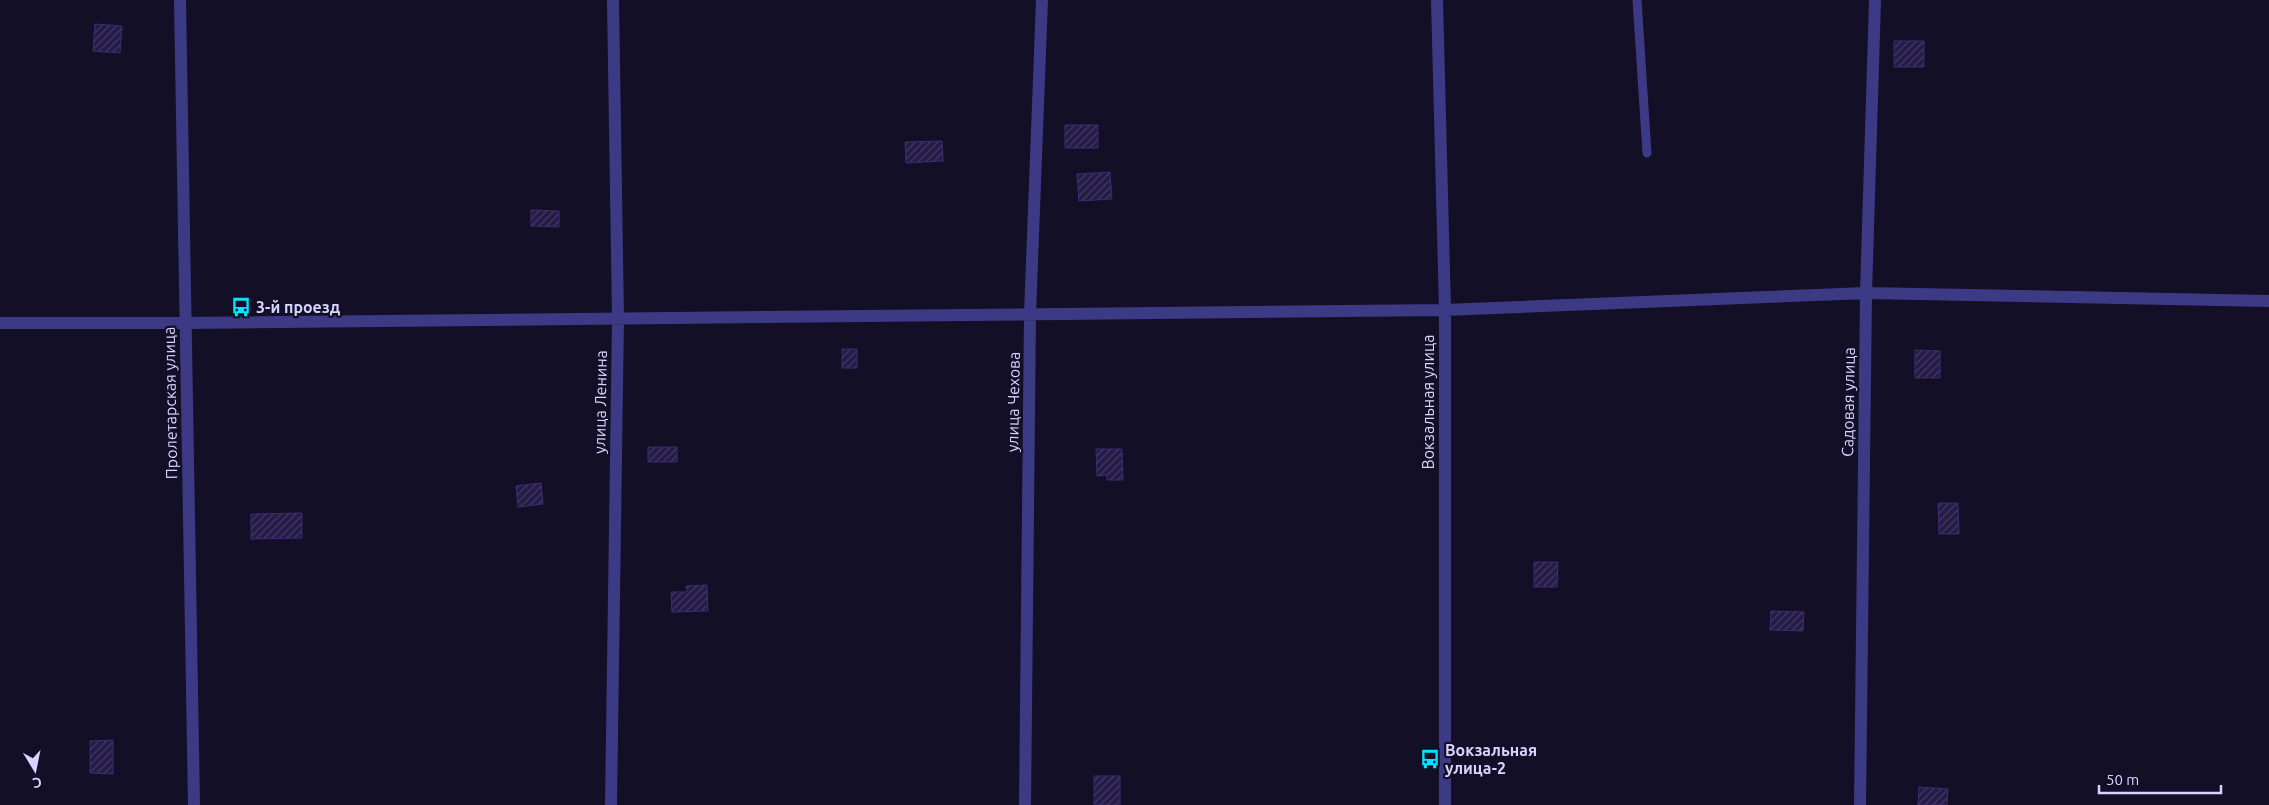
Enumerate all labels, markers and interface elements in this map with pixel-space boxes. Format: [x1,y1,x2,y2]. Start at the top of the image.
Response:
bus stop icon: 3-й проезд [230,296,252,318]
place label: 3-й проезд [256,298,341,316]
street label: Пролетарская улица [160,327,180,479]
street label: Вокзальная улица [1419,335,1437,469]
street label: Садовая улица [1838,347,1858,457]
street label: улица Ленина [590,350,610,454]
street label: улица Чехова [1003,352,1023,452]
place label: Вокзальная улица-2 [1445,741,1537,777]
north arrow [10,745,60,795]
bus stop icon: Вокзальная улица-2 [1419,748,1441,770]
scale bar [2099,762,2222,794]
text: 50 m [2106,771,2139,788]
text: С [31,774,43,791]

